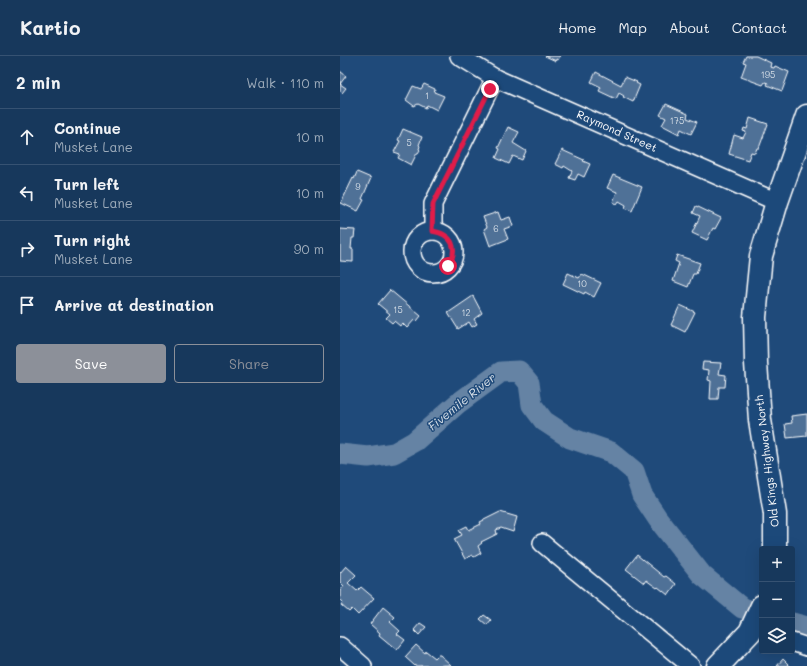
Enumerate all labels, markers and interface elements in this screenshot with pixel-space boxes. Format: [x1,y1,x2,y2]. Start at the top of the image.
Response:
text: Kartio [20,15,80,40]
text: Home [558,18,596,37]
text: Map [618,18,647,37]
text: About [669,18,710,37]
text: Contact [732,18,787,37]
house number: 195 [761,69,775,80]
text: 2 min [16,71,61,93]
text: Walk · 110 m [246,74,324,91]
route end [481,80,499,98]
house number: 1 [425,90,429,101]
street label: Raymond Street [575,106,660,155]
house number: 175 [670,115,684,126]
text: Continue [54,118,121,138]
icon: ahead [16,126,38,148]
text: 10 m [296,128,324,145]
house number: 5 [406,137,412,148]
text: Musket Lane [54,138,133,155]
text: Turn left [54,174,119,194]
house number: 9 [355,181,361,192]
icon: left [16,182,38,204]
text: 10 m [296,184,324,201]
text: Musket Lane [54,194,133,211]
house number: 6 [493,223,499,234]
text: Turn right [54,230,131,250]
icon: right [16,238,38,260]
text: 90 m [294,240,324,257]
text: Musket Lane [54,250,133,267]
route start [439,257,457,275]
house number: 10 [577,278,587,289]
icon: arrive [16,294,38,316]
text: Arrive at destination [54,295,214,315]
house number: 15 [393,304,403,315]
house number: 12 [461,307,471,318]
button: Save [16,344,166,383]
button: Share [174,344,324,383]
water label: Fivemile River [424,369,499,434]
street label: Old Kings Highway North [751,394,782,528]
map controls [759,546,795,654]
button: + [759,546,795,582]
button: − [759,582,795,618]
button: layers [759,618,795,654]

